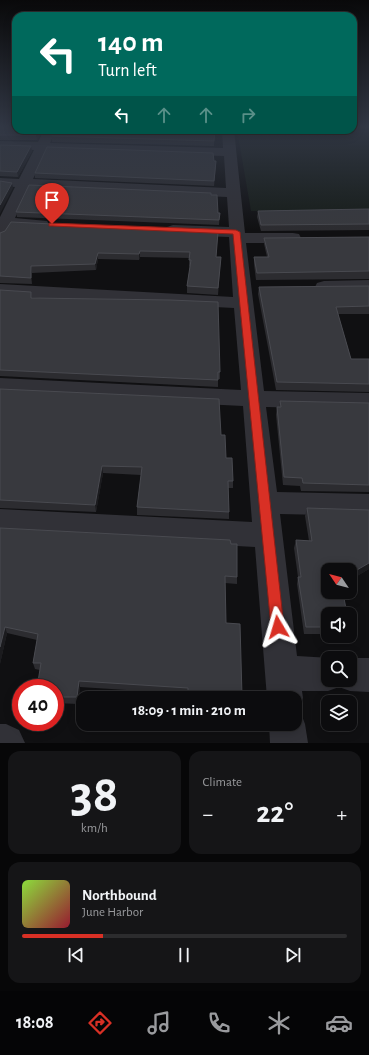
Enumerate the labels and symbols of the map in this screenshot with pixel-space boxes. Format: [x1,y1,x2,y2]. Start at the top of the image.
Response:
pin [35,183,69,224]
north arrow [321,563,357,599]
position arrow [257,606,299,648]
speed limit sign: 40 [12,679,64,731]

